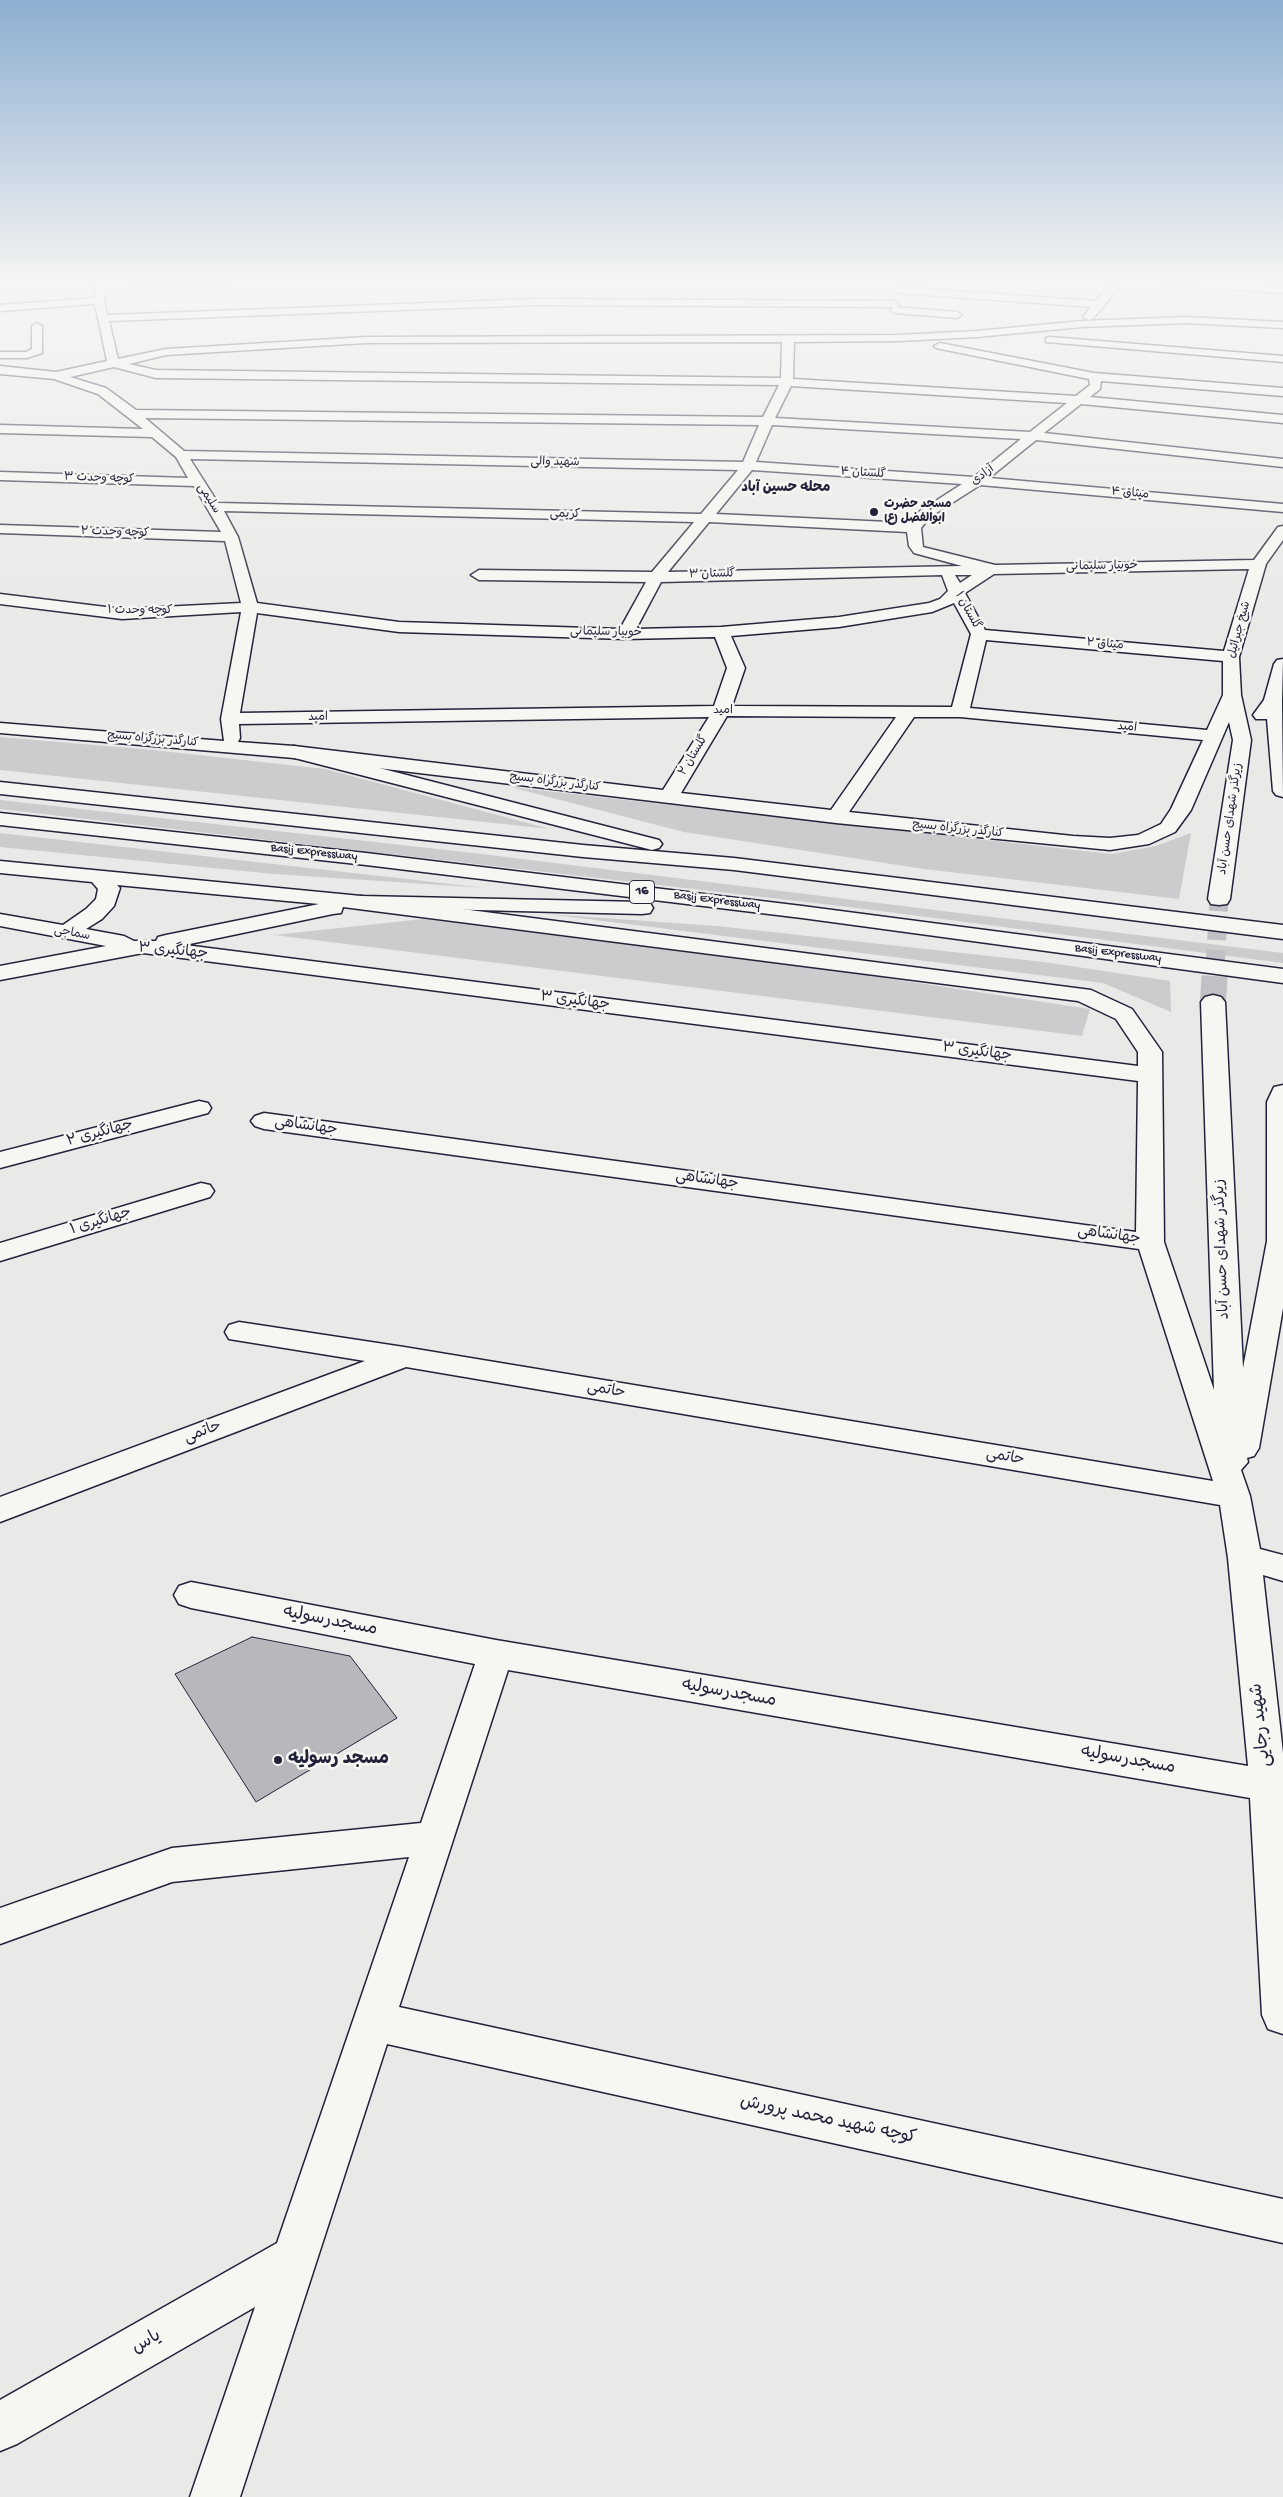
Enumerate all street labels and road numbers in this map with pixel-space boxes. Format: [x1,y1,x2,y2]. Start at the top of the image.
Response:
street label: شهید والی [530,455,580,471]
street label: آزادی [969,463,997,489]
street label: گلستان ۴ [840,465,886,483]
street label: کوچه وحدت ۳ [64,471,134,487]
street label: سلیمی [193,481,223,517]
street label: میثاق ۴ [1110,485,1150,503]
street label: کریمی [550,508,580,522]
street label: کوچه وحدت ۲ [80,525,150,541]
street label: خوبیار سلیمانی [1066,559,1138,575]
street label: گلستان ۳ [689,567,735,583]
street label: گلستان ۱ [951,590,983,632]
street label: شیخ جبرائیل [1225,600,1255,660]
street label: کوچه وحدت ۱ [108,604,172,618]
street label: خوبیار سلیمانی [570,625,642,641]
street label: میثاق ۲ [1086,636,1124,654]
street label: امید [713,704,733,718]
street label: امید [308,711,328,725]
street label: امید [1117,720,1137,736]
street label: کنارگذر بزرگراه بسیج [107,729,199,751]
street label: گلستان ۲ [676,733,712,779]
street label: زیرگذر شهدای حسن آباد [1216,762,1246,876]
street label: کنارگذر بزرگراه بسیج [509,770,601,796]
street label: کنارگذر بزرگراه بسیج [912,818,1004,842]
street label: Basij Expressway [270,841,358,865]
road number: 16 [630,880,654,904]
street label: Basij Expressway [673,889,761,913]
street label: سماجی [53,924,91,944]
street label: جهانگیری ۳ [137,940,209,964]
street label: Basij Expressway [1074,942,1162,966]
street label: جهانگیری ۳ [539,989,611,1015]
street label: جهانگیری ۳ [941,1040,1013,1066]
street label: جهانشاهی [273,1114,339,1140]
street label: جهانگیری ۲ [65,1117,135,1151]
street label: جهانشاهی [674,1168,740,1194]
street label: زیرگذر شهدای حسن آباد [1212,1178,1234,1320]
street label: جهانگیری ۱ [68,1204,134,1240]
street label: جهانشاهی [1076,1223,1142,1249]
street label: حاتمی [585,1379,627,1403]
street label: حاتمی [182,1418,224,1448]
street label: حاتمی [984,1446,1026,1470]
street label: مسجدرسولیه [281,1602,379,1642]
street label: مسجدرسولیه [680,1675,778,1713]
street label: شهید رجایی [1247,1682,1277,1768]
street label: مسجدرسولیه [1079,1742,1177,1780]
street label: کوچه شهید محمد پرورش [738,2092,918,2150]
street label: یاس [128,2326,166,2360]

